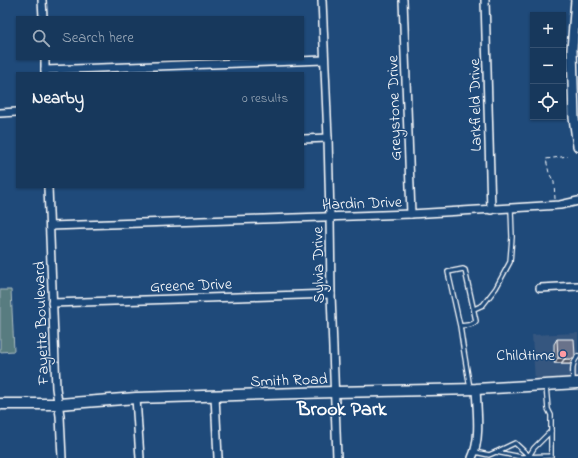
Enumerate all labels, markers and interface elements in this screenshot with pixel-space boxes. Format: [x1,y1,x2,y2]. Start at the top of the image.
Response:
map controls [530,12,566,120]
button: + [530,12,566,48]
search box [16,16,304,60]
icon: search [30,27,52,49]
text: Search here [62,27,134,49]
button: − [530,48,566,84]
street label: Greystone Drive [381,54,409,161]
street label: Larkfield Drive [463,57,489,152]
button: locate [530,84,566,120]
text: Nearby [32,86,84,111]
text: 0 results [242,89,288,108]
street label: Hardin Drive [322,191,403,217]
street label: Sylvia Drive [306,225,332,304]
street label: Fayette Boulevard [28,261,56,386]
street label: Greene Drive [150,273,233,299]
place label: Childtime [496,344,556,368]
marker: Childtime [558,349,568,359]
street label: Smith Road [250,368,328,394]
district label: Brook Park [296,396,388,425]

